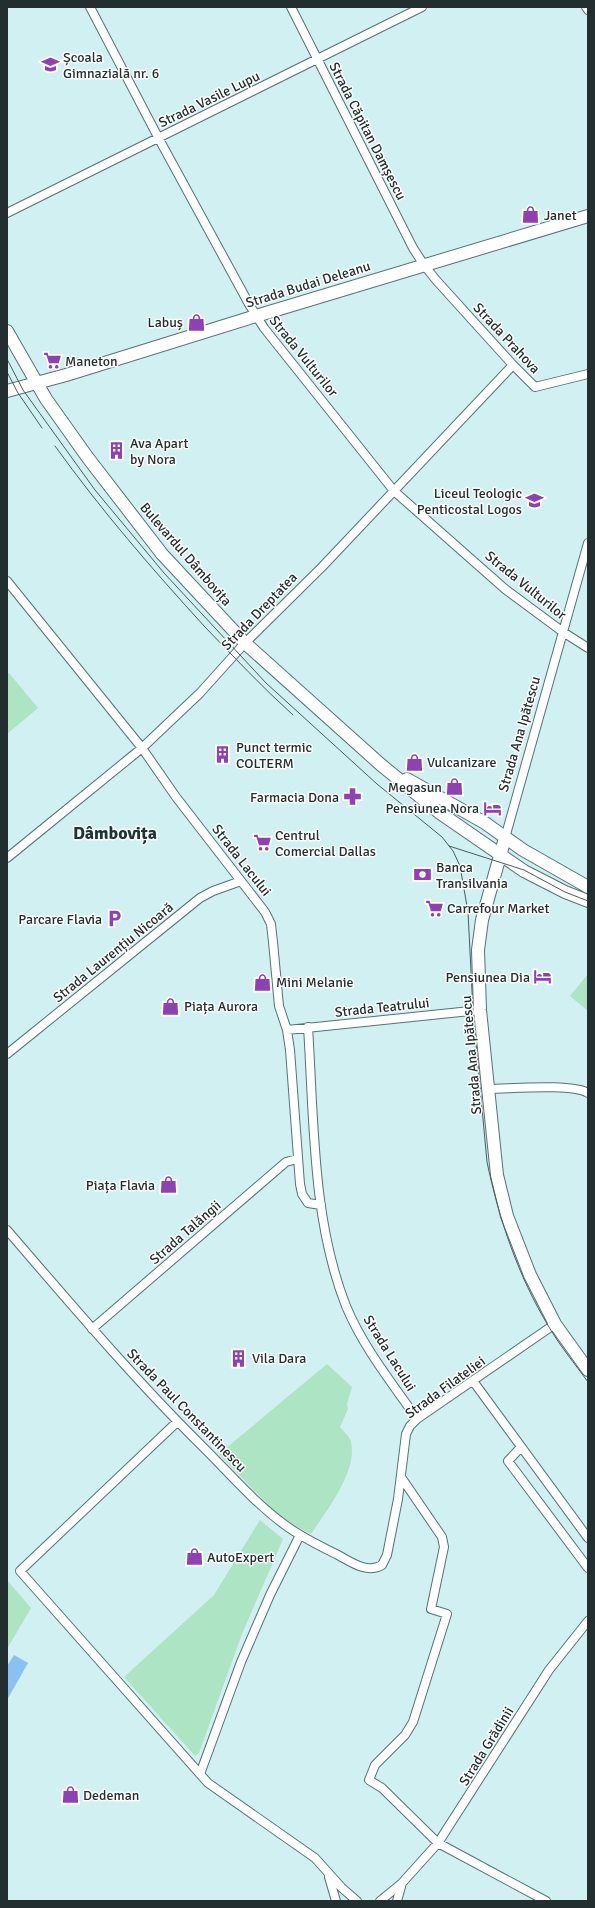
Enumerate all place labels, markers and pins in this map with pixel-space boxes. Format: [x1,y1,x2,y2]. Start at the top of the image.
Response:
place label: Școala Gimnazială nr. 6 [63,49,159,82]
school or university icon: Școala Gimnazială nr. 6 [40,55,60,75]
shop icon: Janet [521,205,541,225]
place label: Janet [544,207,577,224]
shop icon: Labuș [186,312,206,332]
place label: Labuș [148,314,183,331]
supermarket icon: Maneton [42,351,62,371]
place label: Maneton [65,353,118,370]
place label: Ava Apart by Nora [130,435,188,468]
building icon: Ava Apart by Nora [107,441,127,461]
place label: Liceul Teologic Penticostal Logos [417,485,522,518]
school or university icon: Liceul Teologic Penticostal Logos [525,491,545,511]
place label: Punct termic COLTERM [236,739,313,772]
building icon: Punct termic COLTERM [213,745,233,765]
shop icon: Vulcanizare [404,752,424,772]
place label: Vulcanizare [427,754,497,771]
shop icon: Megasun [445,777,465,797]
place label: Megasun [388,779,442,796]
pharmacy icon: Farmacia Dona [342,787,362,807]
place label: Farmacia Dona [250,789,339,806]
hotel icon: Pensiunea Nora [482,798,502,818]
place label: Pensiunea Nora [385,800,479,817]
place label: Centrul Comercial Dallas [275,827,376,860]
supermarket icon: Centrul Comercial Dallas [252,833,272,853]
place label: Banca Transilvania [436,859,508,892]
bank icon: Banca Transilvania [413,865,433,885]
supermarket icon: Carrefour Market [424,898,444,918]
place label: Carrefour Market [447,900,550,917]
parking icon: Parcare Flavia [105,909,125,929]
place label: Parcare Flavia [18,911,102,928]
hotel icon: Pensiunea Dia [533,967,553,987]
place label: Pensiunea Dia [445,969,530,986]
shop icon: Mini Melanie [253,972,273,992]
place label: Mini Melanie [276,974,354,991]
shop icon: Piața Aurora [161,996,181,1016]
place label: Piața Aurora [184,998,258,1015]
shop icon: Piața Flavia [158,1175,178,1195]
place label: Piața Flavia [86,1177,155,1194]
building icon: Vila Dara [229,1348,249,1368]
place label: Vila Dara [252,1350,306,1367]
shop icon: AutoExpert [184,1547,204,1567]
place label: AutoExpert [207,1549,274,1566]
shop icon: Dedeman [60,1785,80,1805]
place label: Dedeman [83,1787,139,1804]

